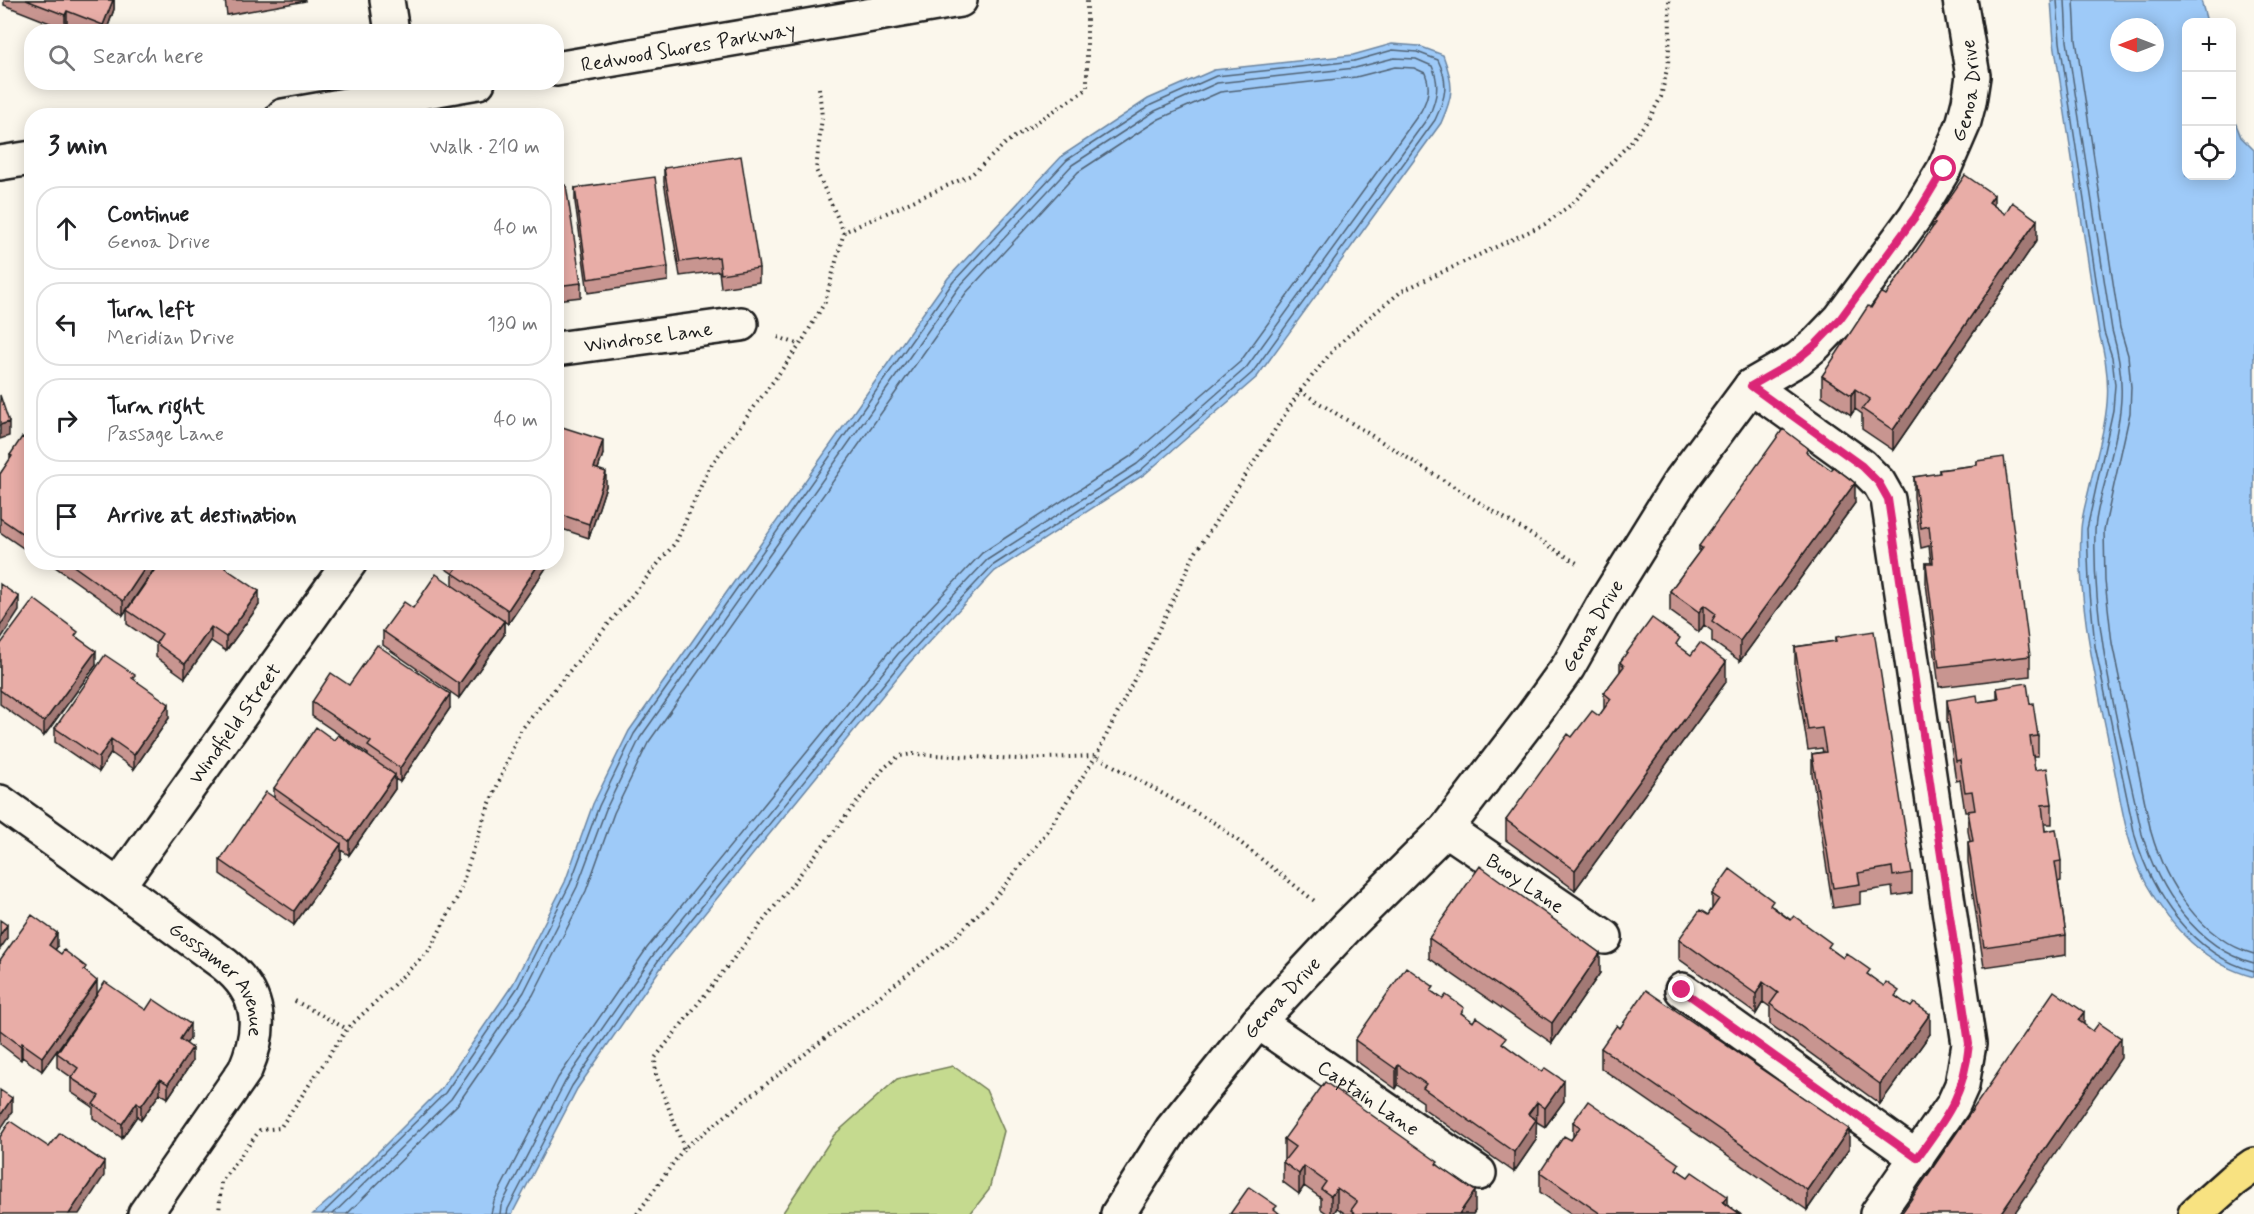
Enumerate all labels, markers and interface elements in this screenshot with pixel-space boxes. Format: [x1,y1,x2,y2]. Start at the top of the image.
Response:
street label: Redwood Shores Parkway [579,16,798,79]
north arrow [2110,18,2164,72]
map controls [2182,18,2236,180]
button: + [2182,18,2236,72]
search box [24,24,564,90]
street label: Genoa Drive [1945,37,1989,146]
icon: search [45,41,78,74]
text: Search here [93,43,204,71]
button: − [2182,72,2236,126]
button: locate [2182,126,2236,180]
text: 3 min [48,130,108,164]
text: Walk · 210 m [430,134,540,161]
route start [1930,155,1956,181]
text: Continue [107,201,189,229]
icon: ahead [50,212,83,245]
text: 40 m [494,215,538,242]
text: Genoa Drive [107,229,210,256]
text: Turn left [107,297,195,325]
icon: left [50,308,83,341]
text: 130 m [487,311,538,338]
street label: Windrose Lane [582,316,714,360]
text: Meridian Drive [107,325,234,352]
text: Turn right [107,393,205,421]
icon: right [50,404,83,437]
text: 40 m [494,407,538,434]
text: Passage Lane [107,421,224,448]
icon: arrive [50,500,83,533]
text: Arrive at destination [107,502,297,530]
street label: Genoa Drive [1556,575,1631,678]
street label: Windfield Street [183,658,288,790]
street label: Buoy Lane [1480,848,1569,921]
street label: Gossamer Avenue [163,916,268,1039]
street label: Genoa Drive [1238,951,1328,1045]
route end [1668,976,1694,1002]
street label: Captain Lane [1311,1054,1424,1143]

